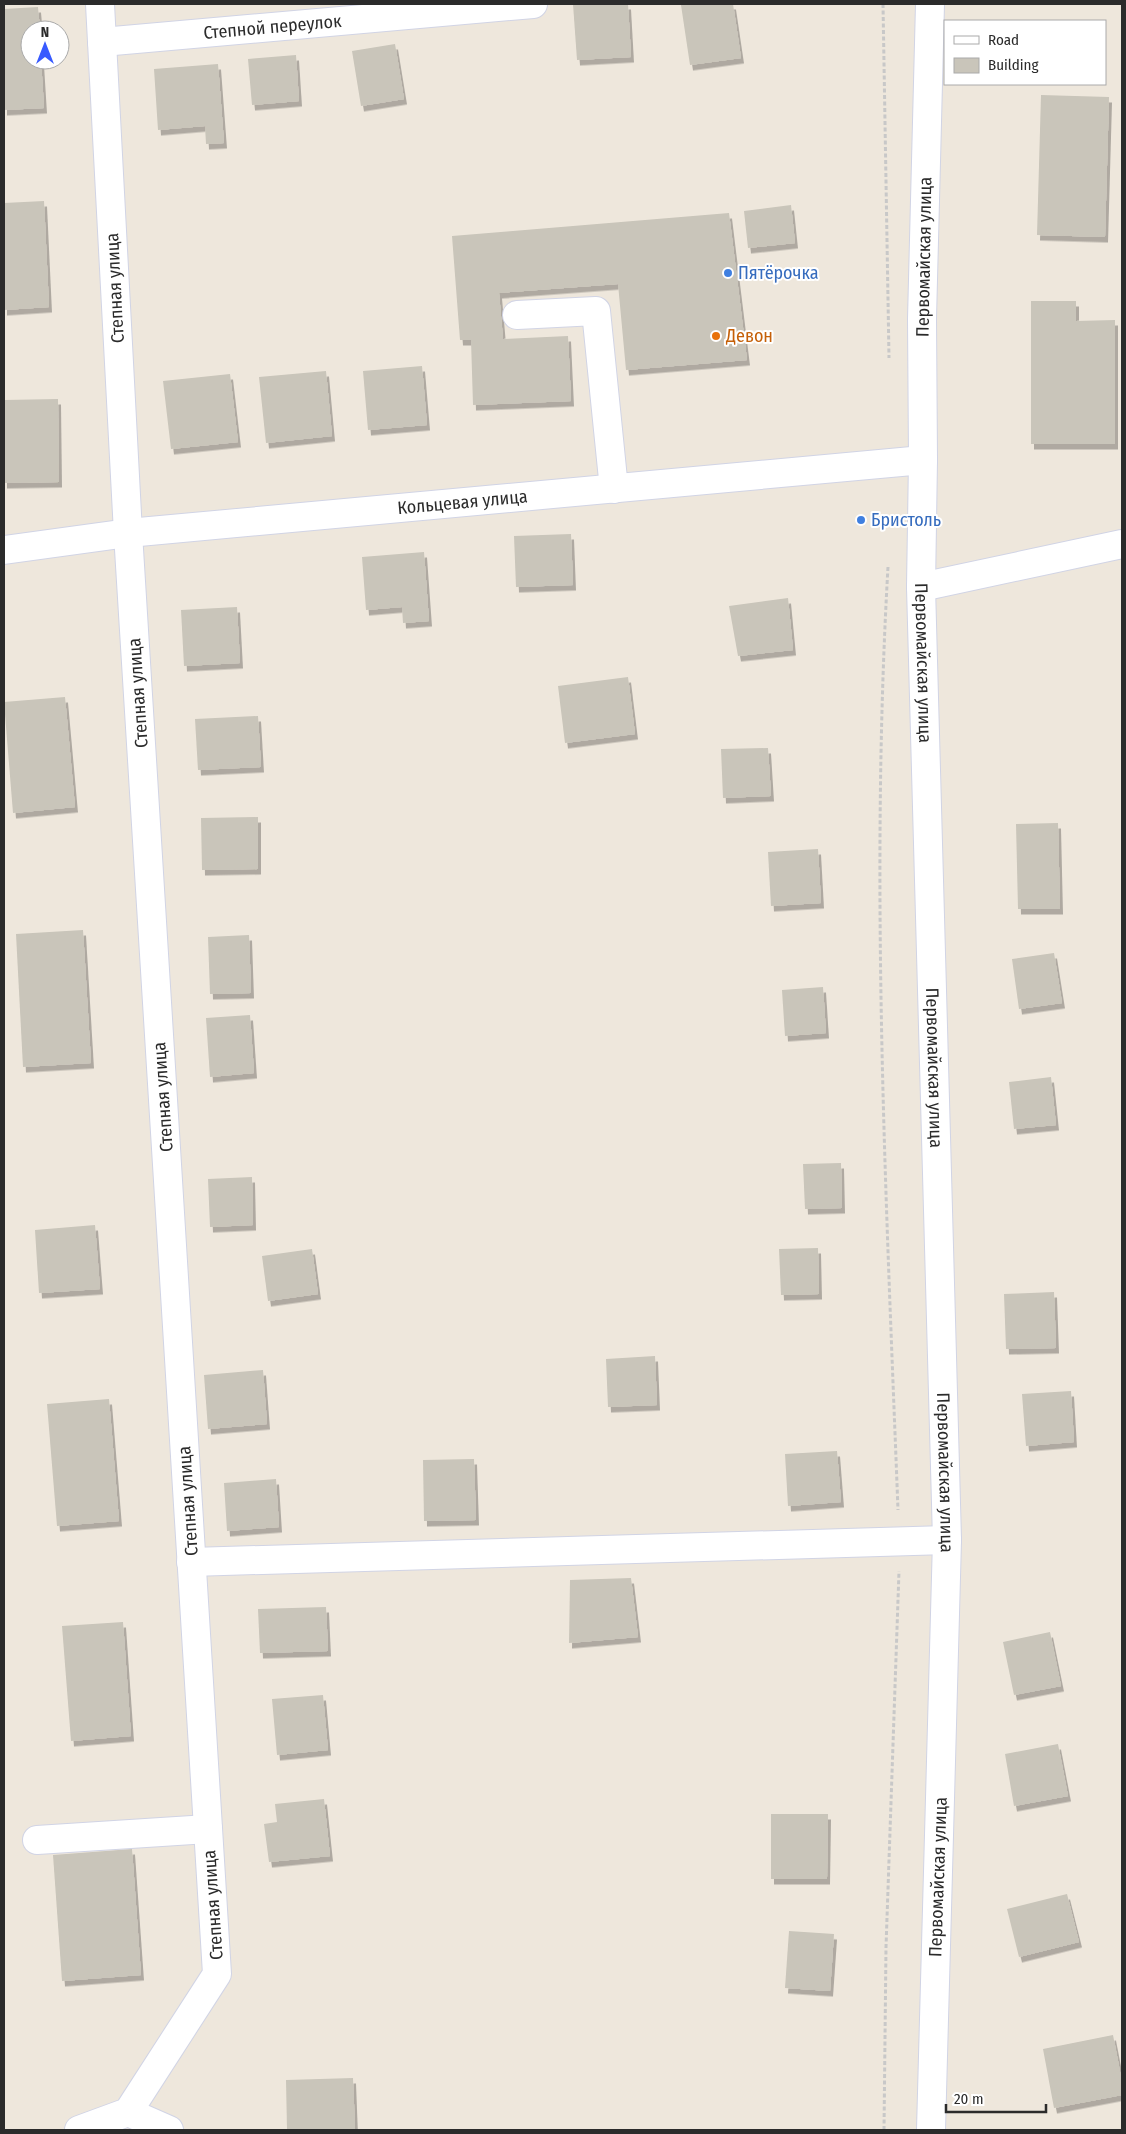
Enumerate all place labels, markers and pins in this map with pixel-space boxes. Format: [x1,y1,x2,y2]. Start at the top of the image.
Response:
place label: Пятёрочка [738,262,819,284]
marker: Пятёрочка [722,267,734,279]
place label: Девон [725,325,773,347]
marker: Девон [710,330,722,342]
place label: Бристоль [871,509,941,531]
marker: Бристоль [855,514,867,526]

